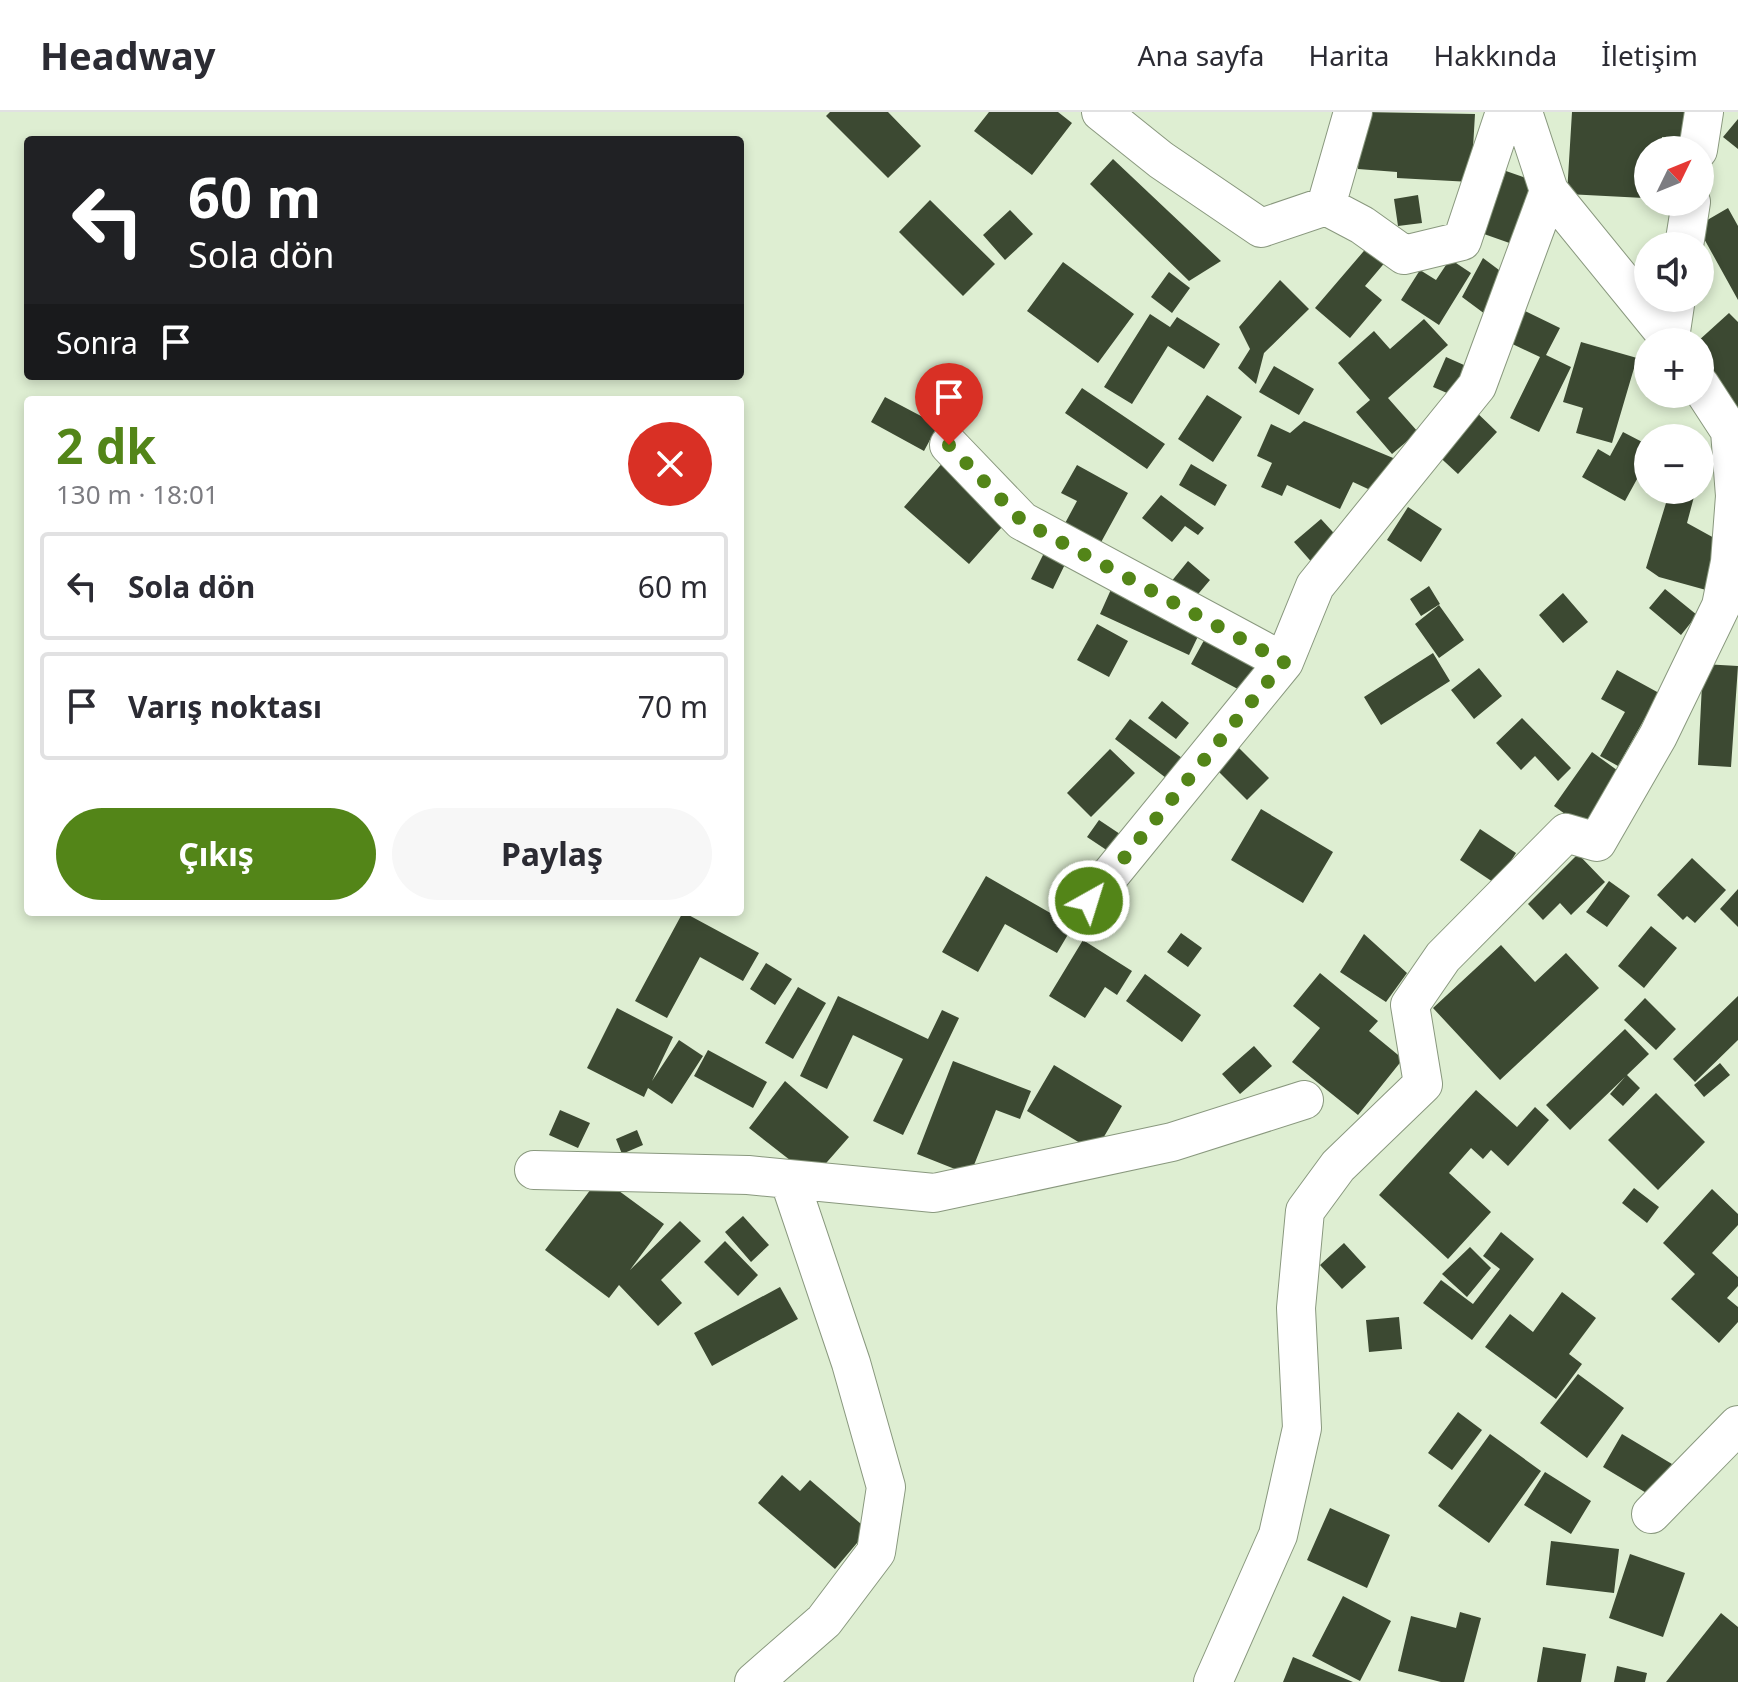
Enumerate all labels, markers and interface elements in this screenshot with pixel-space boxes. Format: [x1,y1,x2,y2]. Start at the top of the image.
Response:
text: Headway [40,29,216,81]
text: Ana sayfa [1138,36,1264,74]
text: Harita [1308,36,1390,74]
text: Hakkında [1434,36,1557,74]
text: İletişim [1601,36,1698,74]
north arrow [1634,136,1714,216]
map controls [1634,136,1714,504]
text: 60 m [188,158,321,234]
icon: left [56,168,160,272]
text: Sola dön [188,230,335,279]
button: sound [1634,232,1714,312]
icon: arrive [154,320,198,364]
text: Sonra [56,322,138,363]
button: + [1634,328,1714,408]
pin [915,363,983,445]
icon: arrive [927,375,971,419]
text: 2 dk [56,413,156,478]
button: close [628,422,712,506]
button: − [1634,424,1714,504]
text: 130 m · 18:01 [56,476,219,512]
icon: left [60,564,104,608]
text: Sola dön [128,566,255,607]
text: 60 m [638,566,708,607]
icon: arrive [60,684,104,728]
text: Varış noktası [128,686,322,727]
text: 70 m [638,686,708,727]
button: Çıkış [56,808,376,900]
button: Paylaş [392,808,712,900]
position arrow [1047,859,1131,943]

